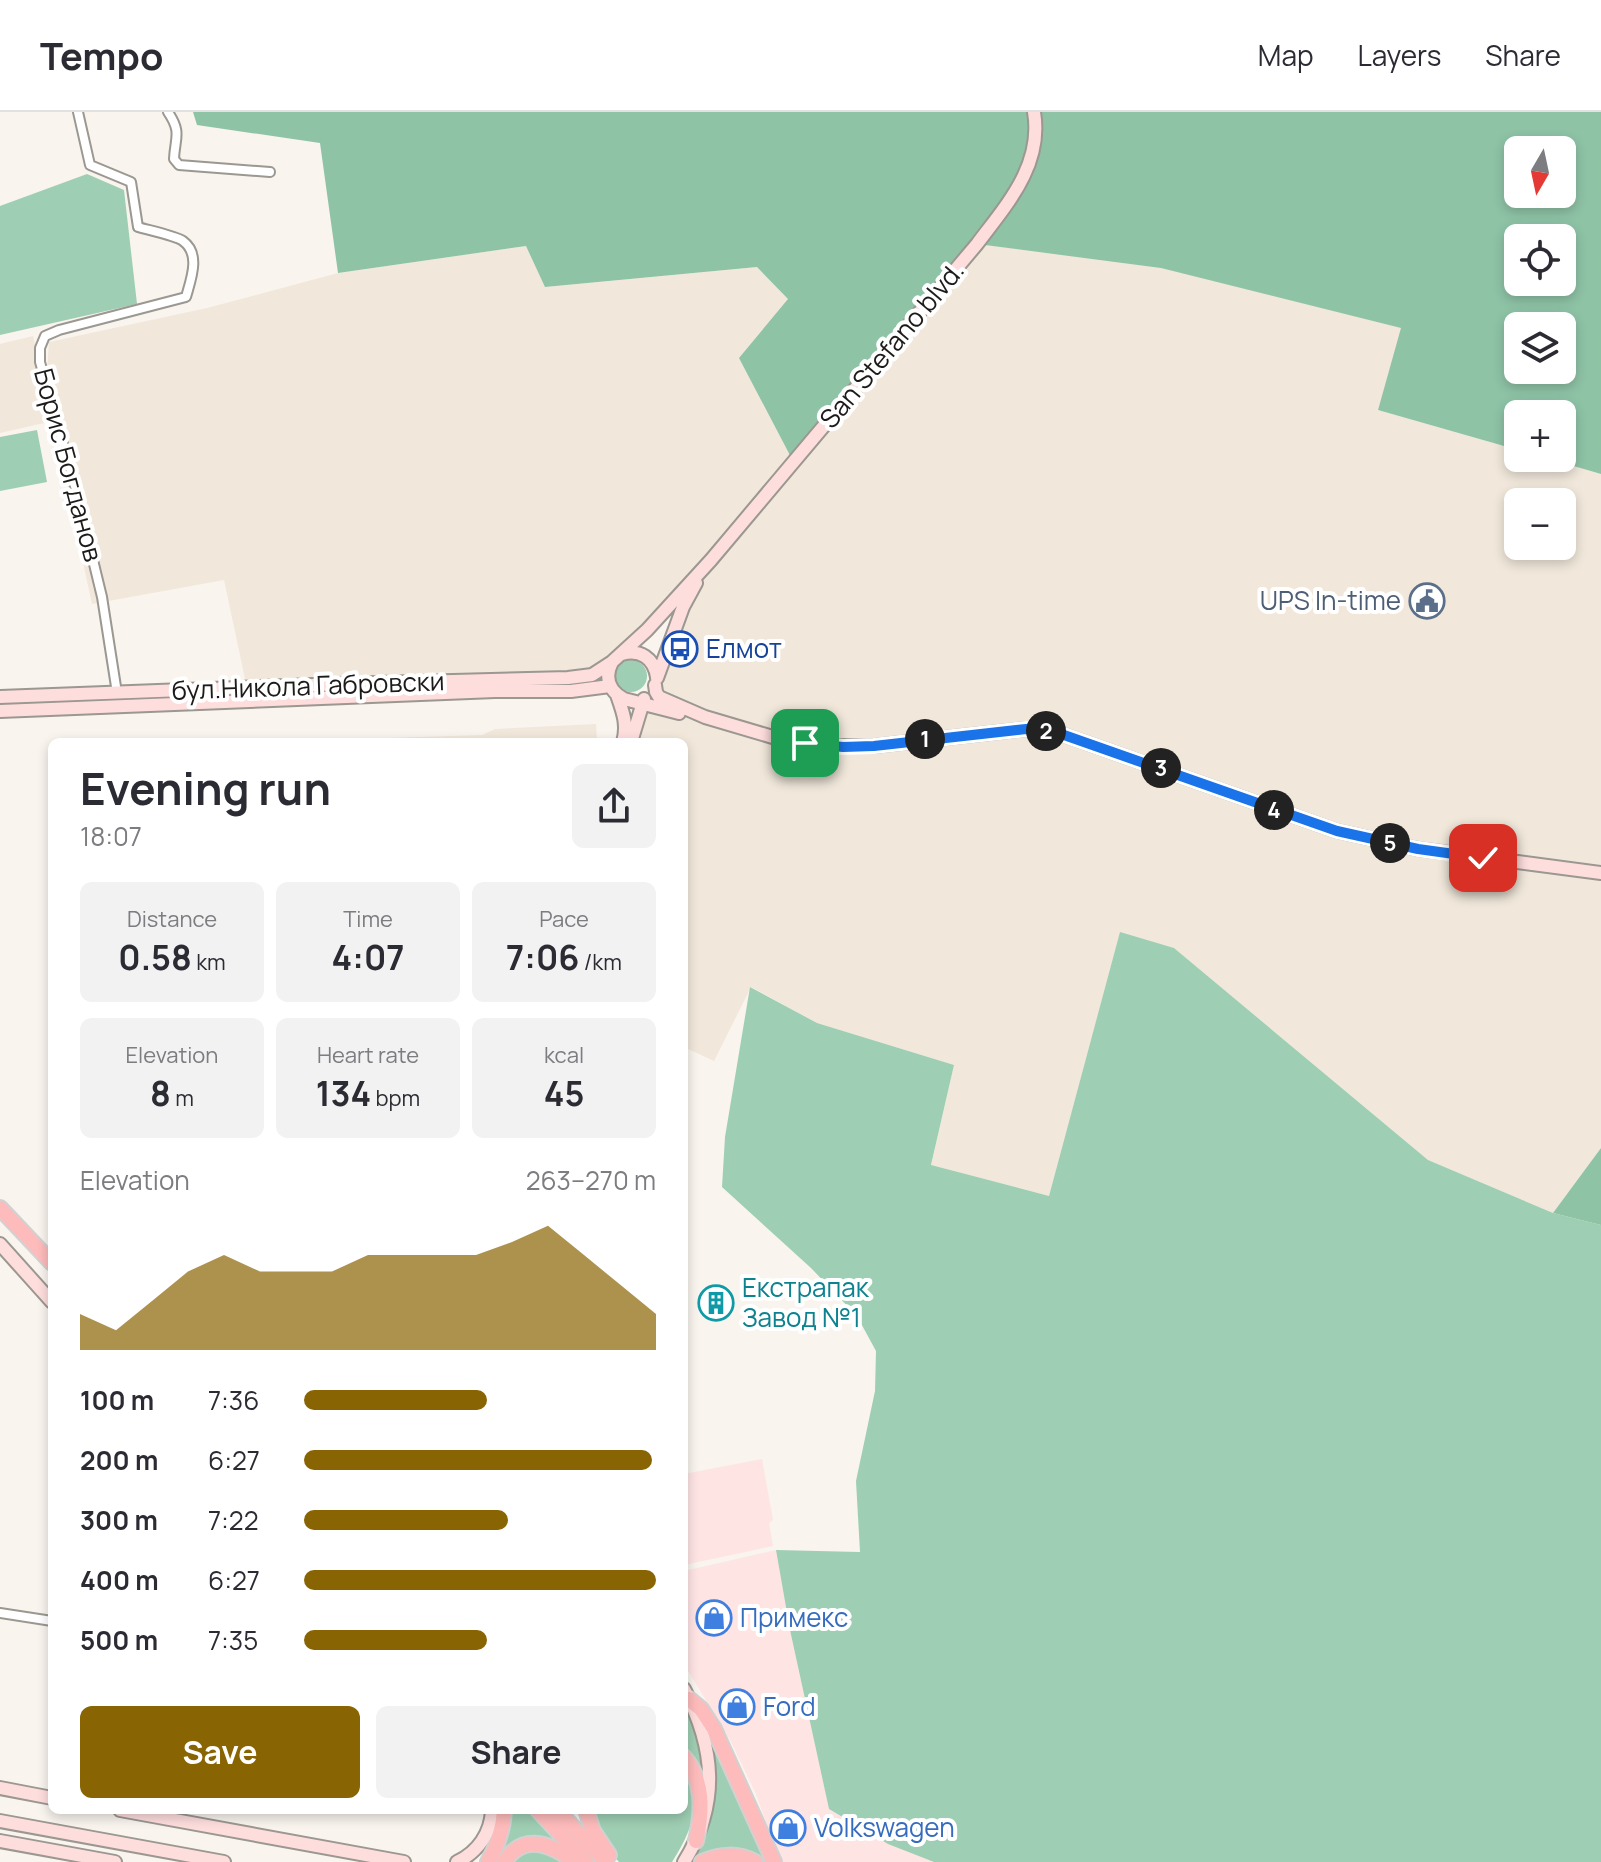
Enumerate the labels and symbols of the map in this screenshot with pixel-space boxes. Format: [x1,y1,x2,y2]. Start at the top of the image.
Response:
north arrow [1504,136,1576,208]
street label: San Stefano blvd. [811,253,972,435]
street label: Борис Богданов [26,364,112,565]
place label: UPS In-time [1260,582,1401,618]
public building icon: UPS In-time [1408,582,1446,620]
bus stop icon: Елмот [661,630,699,668]
place label: Елмот [706,630,782,666]
street label: бул.Никола Габровски [171,662,445,708]
pin [771,709,839,777]
pin: 2 [1026,711,1066,751]
pin: 1 [905,719,945,759]
pin: 3 [1141,748,1181,788]
pin: 4 [1254,790,1294,830]
pin: 5 [1370,823,1410,863]
pin [1449,824,1517,892]
place label: Екстрапак Завод №1 [742,1269,870,1335]
building icon: Екстрапак Завод №1 [697,1284,735,1322]
shop icon: Примекс [695,1599,733,1637]
place label: Примекс [740,1599,848,1635]
shop icon: Ford [718,1688,756,1726]
place label: Ford [763,1688,816,1724]
shop icon: Volkswagen [769,1809,807,1847]
place label: Volkswagen [814,1809,955,1845]

